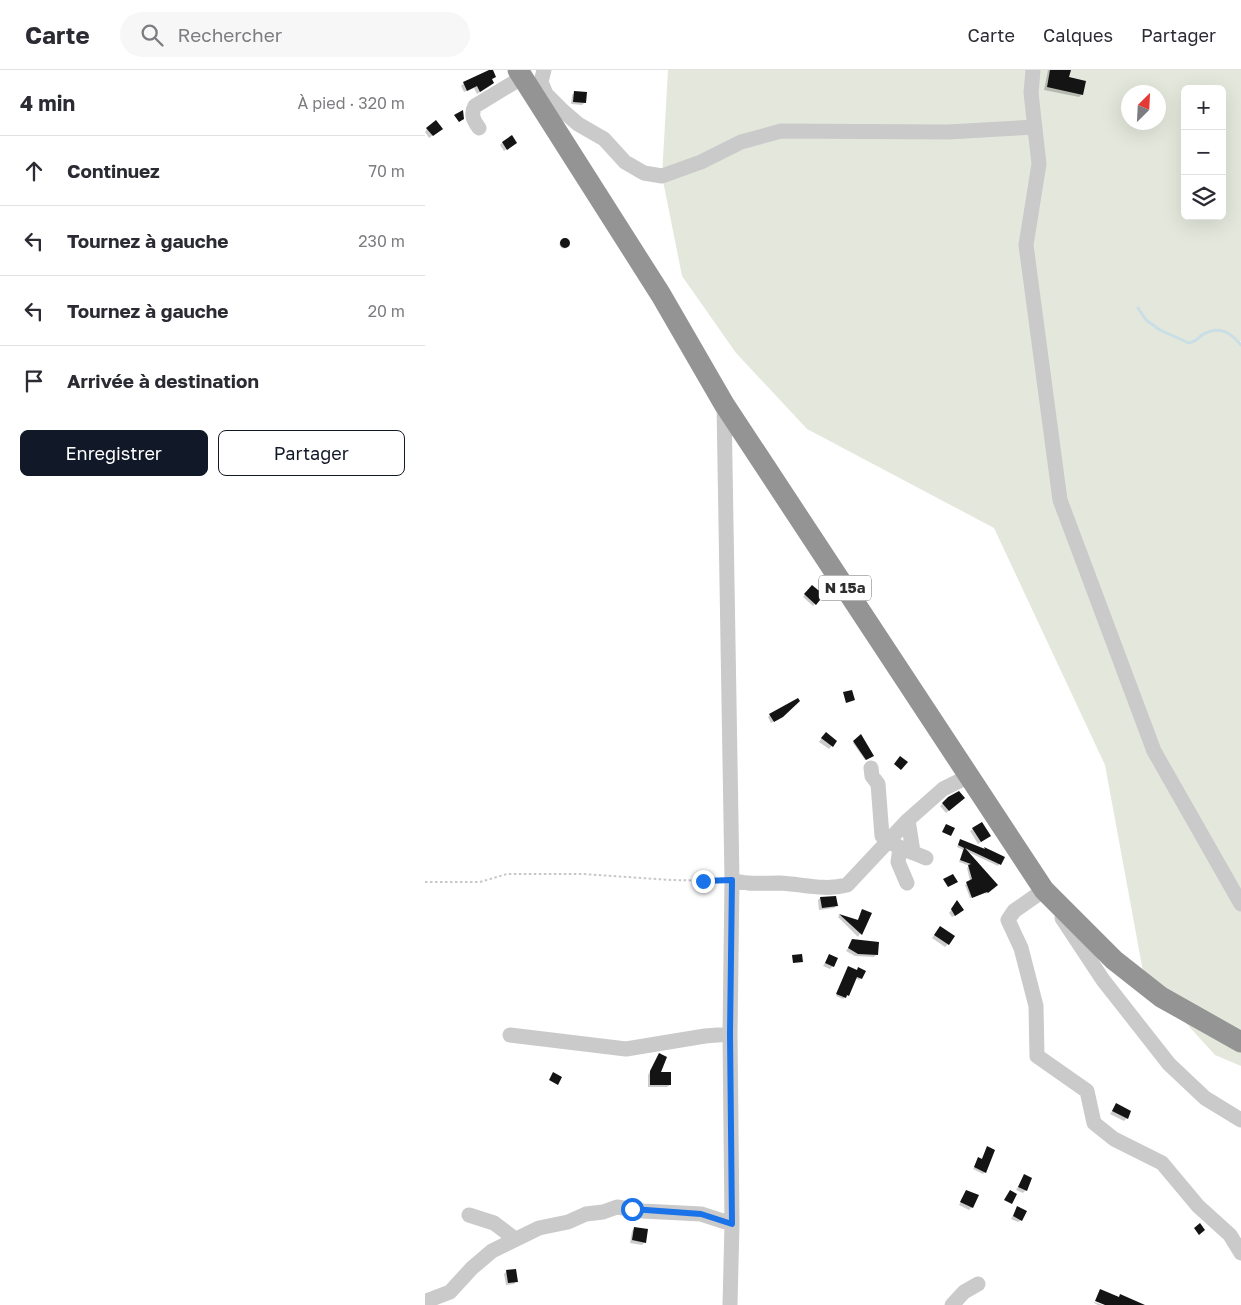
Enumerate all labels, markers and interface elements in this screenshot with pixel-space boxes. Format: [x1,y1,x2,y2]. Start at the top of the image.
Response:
search box [120,12,470,57]
text: Carte [25,20,90,49]
icon: search [138,21,166,49]
text: Rechercher [178,23,282,46]
text: Carte [968,24,1015,46]
text: Calques [1043,24,1113,46]
text: Partager [1141,24,1216,46]
north arrow [1121,85,1166,130]
map controls [1181,85,1226,220]
button: + [1181,85,1226,130]
text: 4 min [20,90,75,116]
text: À pied · 320 m [298,93,405,113]
button: − [1181,130,1226,175]
icon: ahead [20,157,48,185]
text: Continuez [67,159,160,182]
text: 70 m [368,161,405,181]
button: layers [1181,175,1226,220]
icon: left [20,227,48,255]
text: Tournez à gauche [67,229,228,252]
text: 230 m [358,231,405,251]
icon: left [20,297,48,325]
text: Tournez à gauche [67,299,228,322]
text: 20 m [368,301,405,321]
icon: arrive [20,367,48,395]
text: Arrivée à destination [67,369,259,392]
button: Enregistrer [20,430,208,476]
button: Partager [218,430,405,476]
road number: N 15a [819,576,871,600]
route end [692,870,715,893]
route start [621,1198,644,1221]

